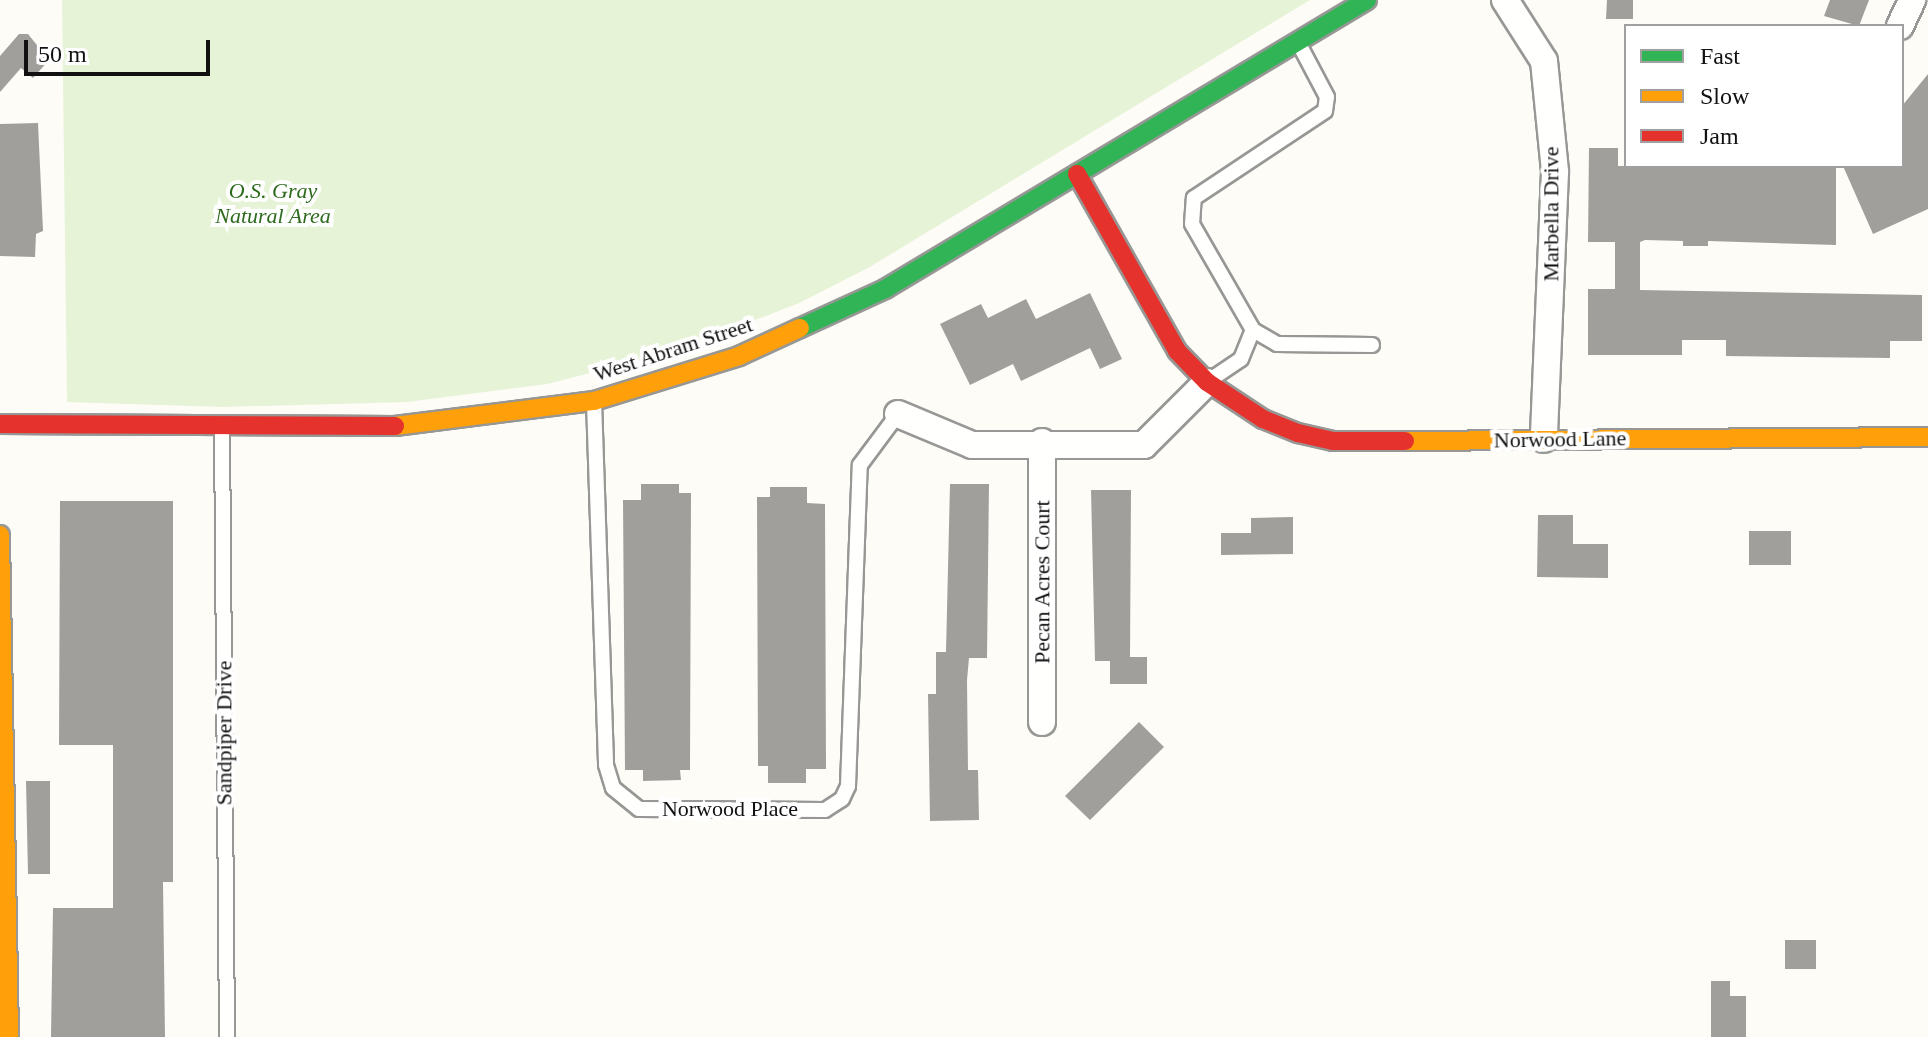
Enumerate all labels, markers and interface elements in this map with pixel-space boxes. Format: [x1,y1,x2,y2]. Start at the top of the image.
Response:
scale bar [28,24,214,74]
legend [1624,24,1904,168]
text: 50 m [38,41,87,67]
text: Fast [1700,43,1740,69]
text: Slow [1700,83,1749,109]
text: Jam [1700,123,1739,149]
street label: Marbella Drive [1538,147,1564,281]
park label: O.S. Gray Natural Area [215,177,331,228]
street label: West Abram Street [590,311,756,387]
street label: Norwood Lane [1493,425,1627,453]
street label: Pecan Acres Court [1029,500,1055,664]
street label: Sandpiper Drive [211,661,237,805]
street label: Norwood Place [662,796,798,822]

